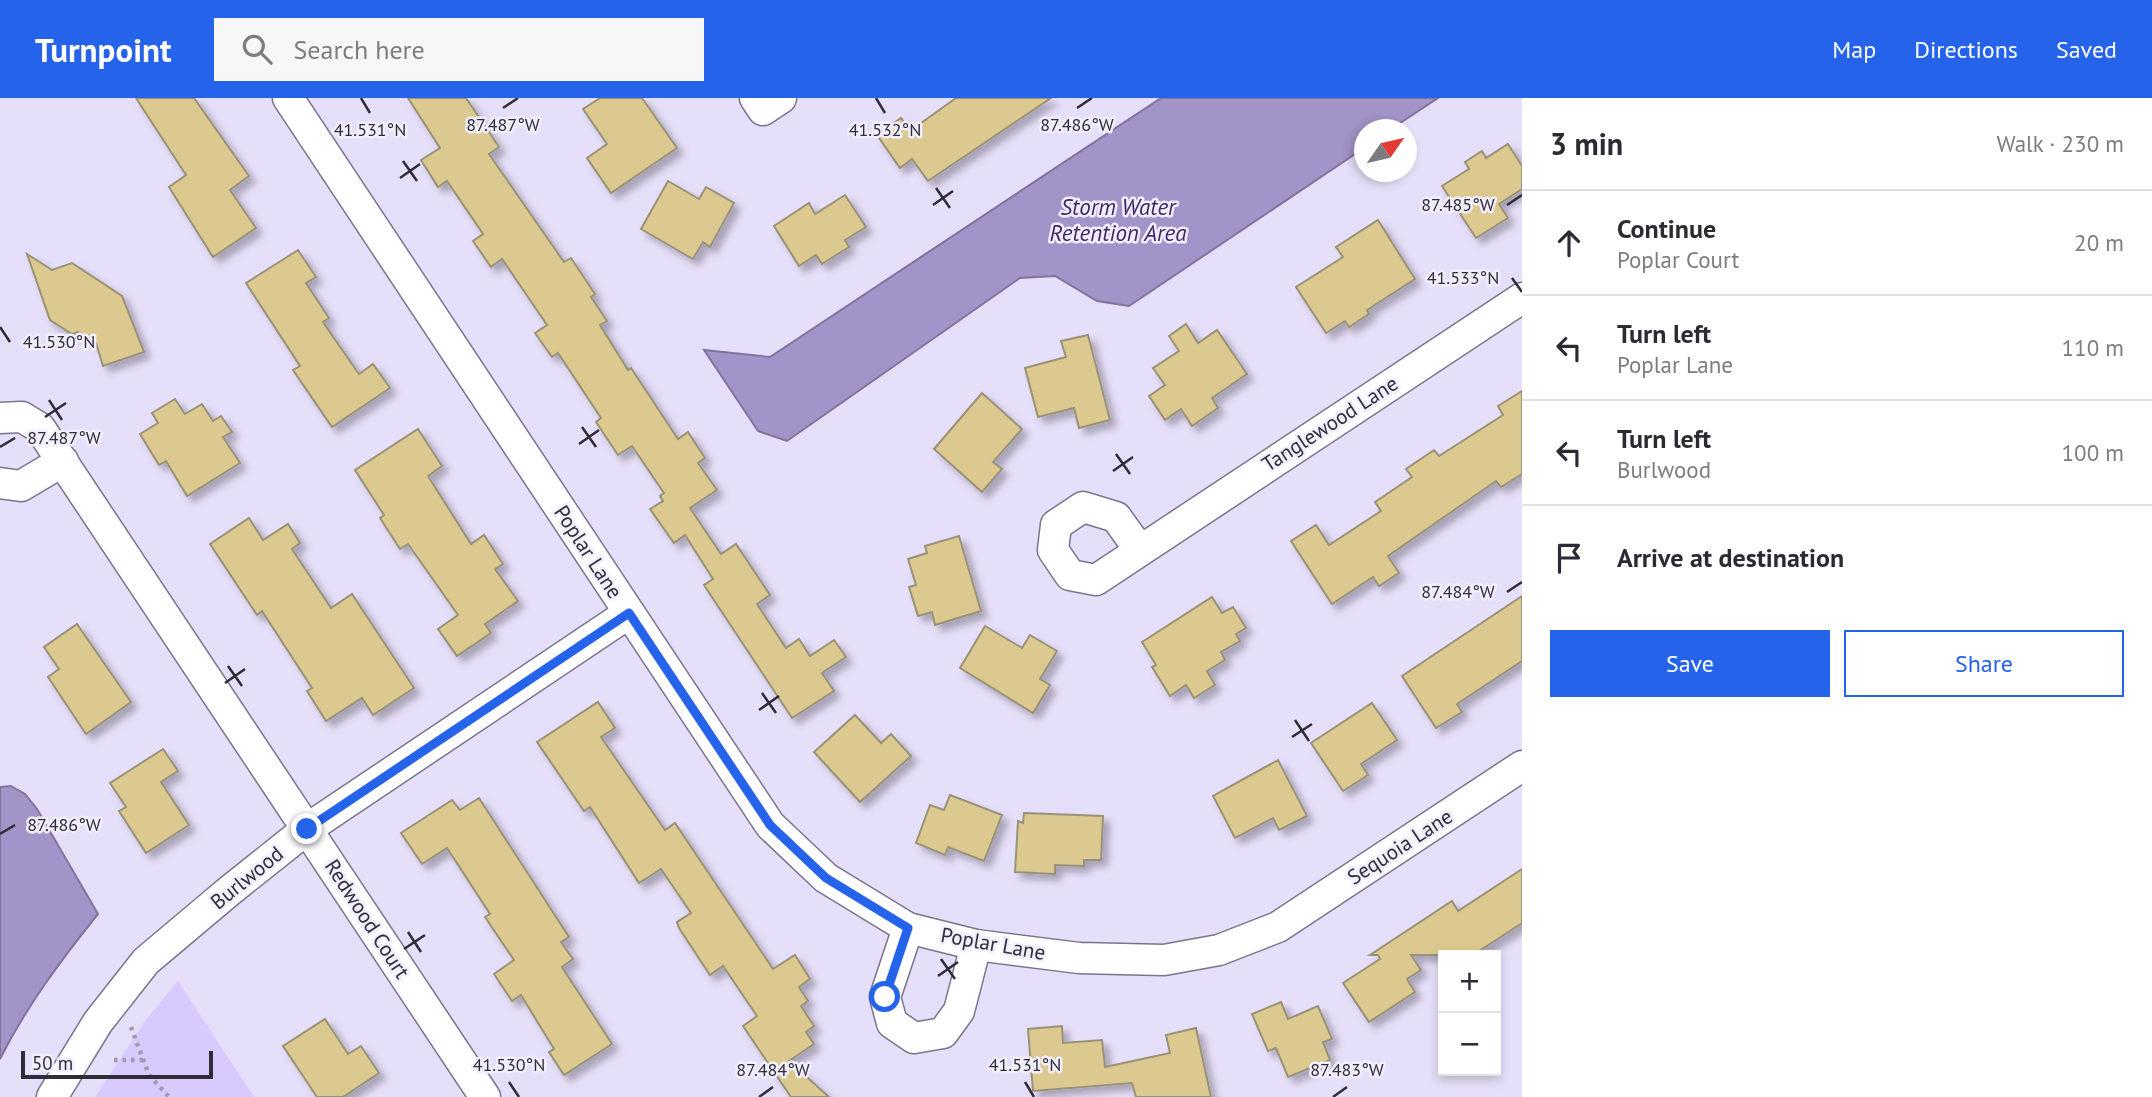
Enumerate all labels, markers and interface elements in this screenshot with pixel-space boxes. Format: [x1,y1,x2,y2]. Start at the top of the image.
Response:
search box [214,18,704,81]
text: Turnpoint [35,28,172,71]
icon: search [238,30,276,68]
text: Search here [294,33,425,66]
text: Map [1832,34,1876,65]
text: Directions [1914,34,2018,65]
text: Saved [2056,34,2117,65]
text: 87.487°W [466,113,540,136]
text: 87.486°W [1040,113,1114,136]
text: 41.531°N [334,118,406,141]
text: 41.532°N [849,118,921,141]
north arrow [1354,119,1417,182]
text: 3 min [1550,124,1623,163]
text: Walk · 230 m [1997,129,2124,158]
water label: Storm Water Retention Area [1050,192,1186,247]
text: 87.485°W [1421,193,1495,216]
text: Continue [1617,212,1716,245]
icon: ahead [1550,224,1588,262]
text: 20 m [2074,228,2124,257]
text: Poplar Court [1617,245,1739,274]
text: 41.533°N [1427,266,1499,289]
text: Turn left [1617,317,1711,350]
icon: left [1550,329,1588,367]
text: 41.530°N [23,330,95,353]
text: 110 m [2062,333,2124,362]
text: Poplar Lane [1617,350,1733,379]
street label: Tanglewood Lane [1257,370,1403,478]
text: Turn left [1617,422,1711,455]
text: 87.487°W [27,426,101,449]
icon: left [1550,434,1588,472]
text: 100 m [2062,438,2124,467]
text: Burlwood [1617,455,1711,484]
street label: Poplar Lane [548,500,629,603]
icon: arrive [1550,539,1588,577]
text: Arrive at destination [1617,541,1844,574]
text: 87.484°W [1421,580,1495,603]
button: Save [1550,630,1830,697]
button: Share [1844,630,2124,697]
street label: Sequoia Lane [1342,803,1457,891]
text: 87.486°W [27,813,101,836]
route end [291,813,322,844]
street label: Burlwood [205,840,289,915]
street label: Redwood Court [319,854,416,983]
street label: Poplar Lane [939,921,1048,966]
map controls [1438,950,1501,1076]
button: + [1438,950,1501,1013]
route start [869,981,900,1012]
button: − [1438,1013,1501,1076]
scale bar [21,1048,214,1080]
text: 50 m [32,1051,73,1075]
text: 41.530°N [473,1053,545,1076]
text: 41.531°N [989,1053,1061,1076]
text: 87.484°W [736,1058,810,1081]
text: 87.483°W [1310,1058,1384,1081]

